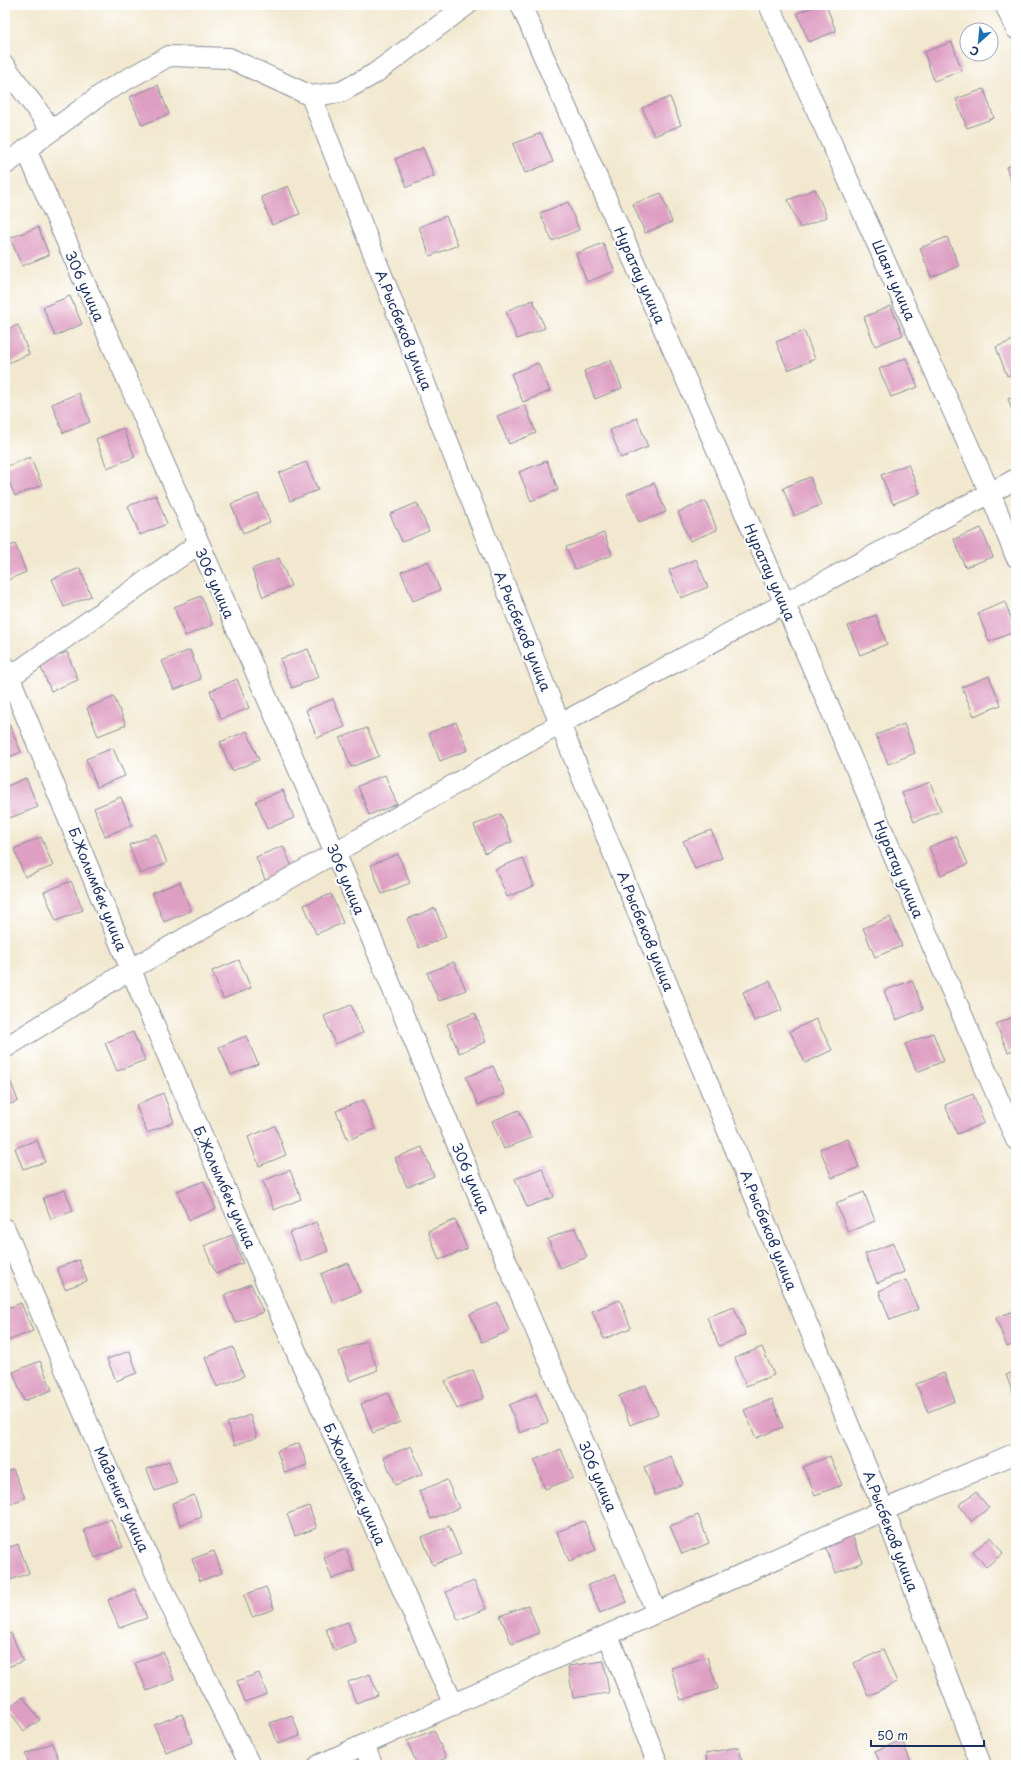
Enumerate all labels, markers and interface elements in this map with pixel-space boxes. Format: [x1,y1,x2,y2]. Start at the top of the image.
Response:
north arrow [959,22,999,62]
text: С [967,42,982,61]
street label: Нуратау улица [609,223,671,327]
street label: Шаян улица [867,236,921,324]
street label: 306 улица [60,247,110,325]
street label: А.Рысбеков улица [370,267,438,393]
street label: Нуратау улица [739,520,801,624]
street label: 306 улица [190,544,240,622]
street label: А.Рысбеков улица [489,568,557,694]
street label: Нуратау улица [869,817,929,921]
street label: Б.Жолымбек улица [64,824,132,954]
street label: 306 улица [322,840,370,918]
street label: А.Рысбеков улица [612,868,680,994]
street label: Б.Жолымбек улица [189,1123,261,1252]
street label: 306 улица [447,1139,495,1217]
street label: А.Рысбеков улица [735,1167,803,1293]
street label: Б.Жолымбек улица [319,1420,391,1549]
street label: 306 улица [574,1437,622,1515]
street label: Мадениет улица [89,1443,155,1555]
street label: А.Рысбеков улица [858,1468,924,1595]
scale bar [871,1722,984,1748]
text: 50 m [877,1726,908,1744]

